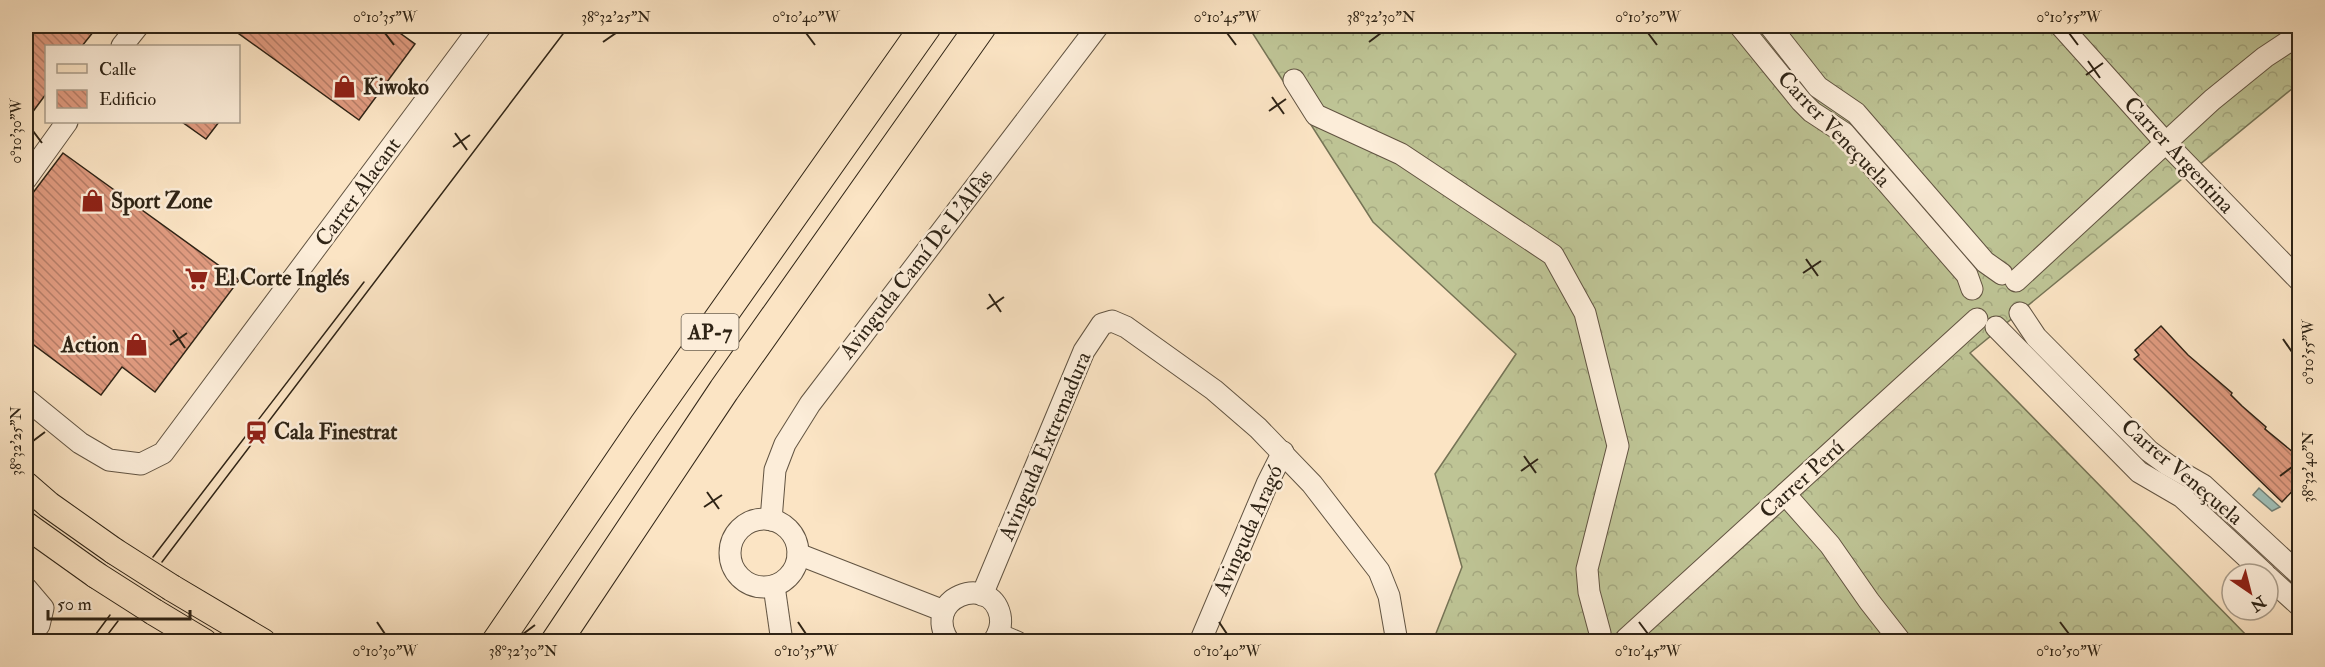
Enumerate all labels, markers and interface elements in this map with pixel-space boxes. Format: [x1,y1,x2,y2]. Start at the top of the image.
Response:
text: 0°10'35"W [353,8,418,27]
text: 38°32'25"N [581,8,651,27]
text: 0°10'40"W [772,8,840,27]
text: 0°10'45"W [1194,8,1261,27]
text: 38°32'30"N [1347,8,1416,27]
text: 0°10'50"W [1615,8,1682,27]
text: 0°10'55"W [2037,8,2102,27]
legend [45,45,240,123]
text: Calle [99,58,137,81]
street label: Carrer Veneçuela [1771,65,1897,194]
place label: Kiwoko [363,73,429,101]
shop icon: Kiwoko [332,74,358,100]
text: Edificio [99,88,156,111]
street label: Carrer Argentina [2118,91,2241,220]
text: 0°10'30"W [7,98,26,164]
street label: Carrer Alacant [309,132,407,252]
street label: Avinguda Camí De L'Alfàs [832,163,999,365]
place label: Sport Zone [111,187,213,216]
shop icon: Sport Zone [80,188,106,214]
place label: El Corte Inglés [214,264,350,293]
supermarket icon: El Corte Inglés [183,265,209,291]
road number: AP-7 [682,314,738,350]
text: 0°10'55"W [2299,319,2318,384]
place label: Action [60,331,120,359]
shop icon: Action [124,332,150,358]
street label: Avinguda Extremadura [992,346,1098,546]
text: 38°32'25"N [7,406,26,476]
street label: Carrer Veneçuela [2115,413,2250,532]
place label: Cala Finestrat [274,418,398,446]
station icon: Cala Finestrat [243,419,269,445]
text: 38°32'40"N [2299,431,2318,503]
street label: Carrer Perú [1754,434,1850,524]
street label: Avinguda Aragó [1206,461,1289,600]
north arrow [2220,562,2280,622]
scale bar [48,583,190,621]
text: N [2246,591,2270,616]
text: 50 m [57,593,92,616]
text: 0°10'30"W [352,642,418,661]
text: 38°32'30"N [489,642,558,661]
text: 0°10'35"W [774,642,839,661]
text: 0°10'40"W [1193,642,1261,661]
text: 0°10'45"W [1615,642,1682,661]
text: 0°10'50"W [2036,642,2103,661]

